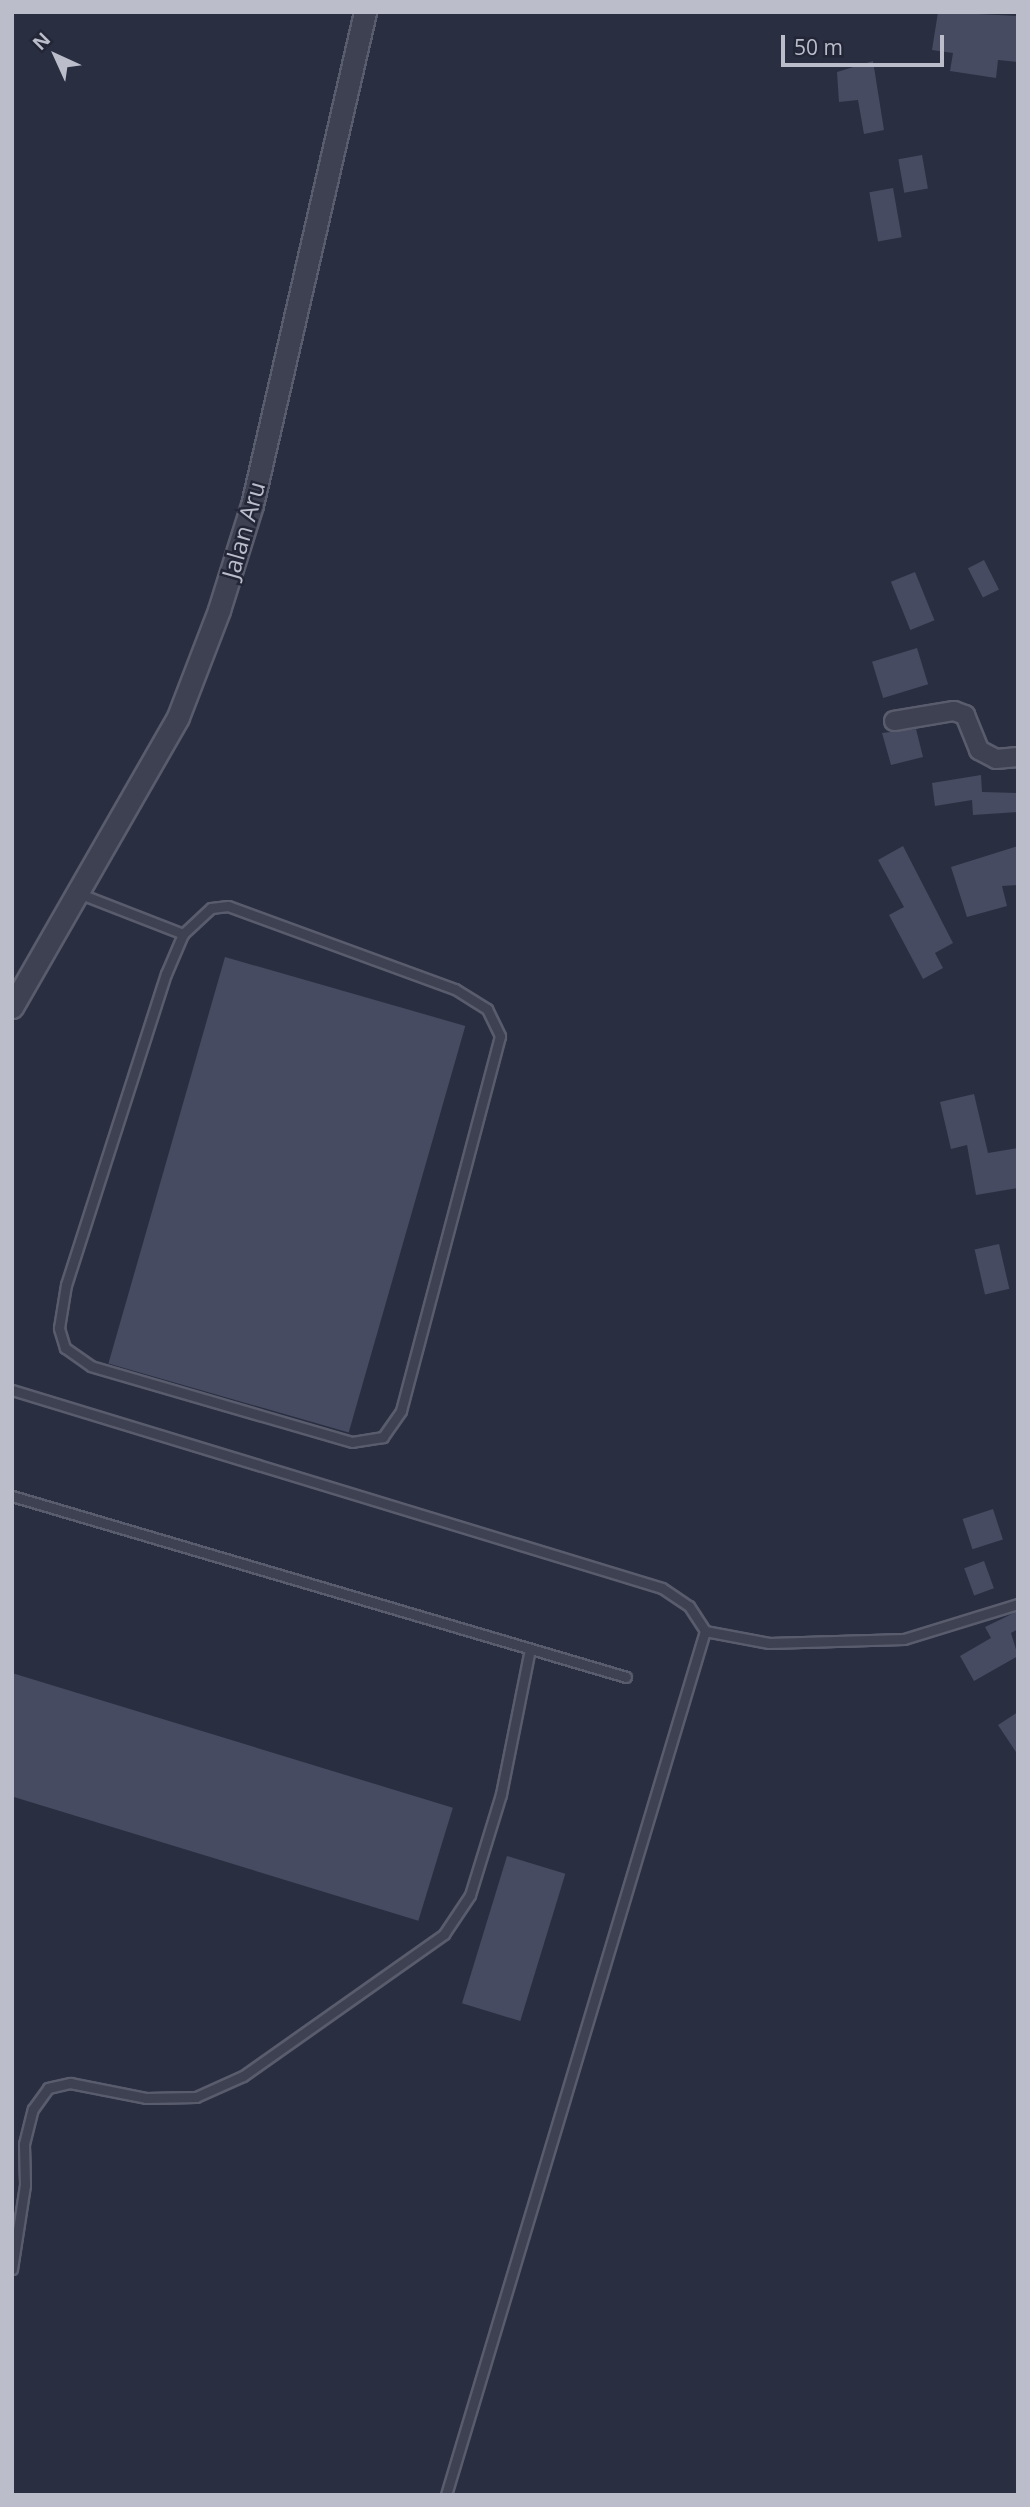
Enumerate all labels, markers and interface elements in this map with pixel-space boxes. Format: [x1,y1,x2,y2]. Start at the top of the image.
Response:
north arrow [21,21,91,91]
scale bar [785,21,948,65]
text: N [26,27,56,56]
text: 50 m [794,33,843,61]
street label: Jalan Aru [215,478,271,582]

